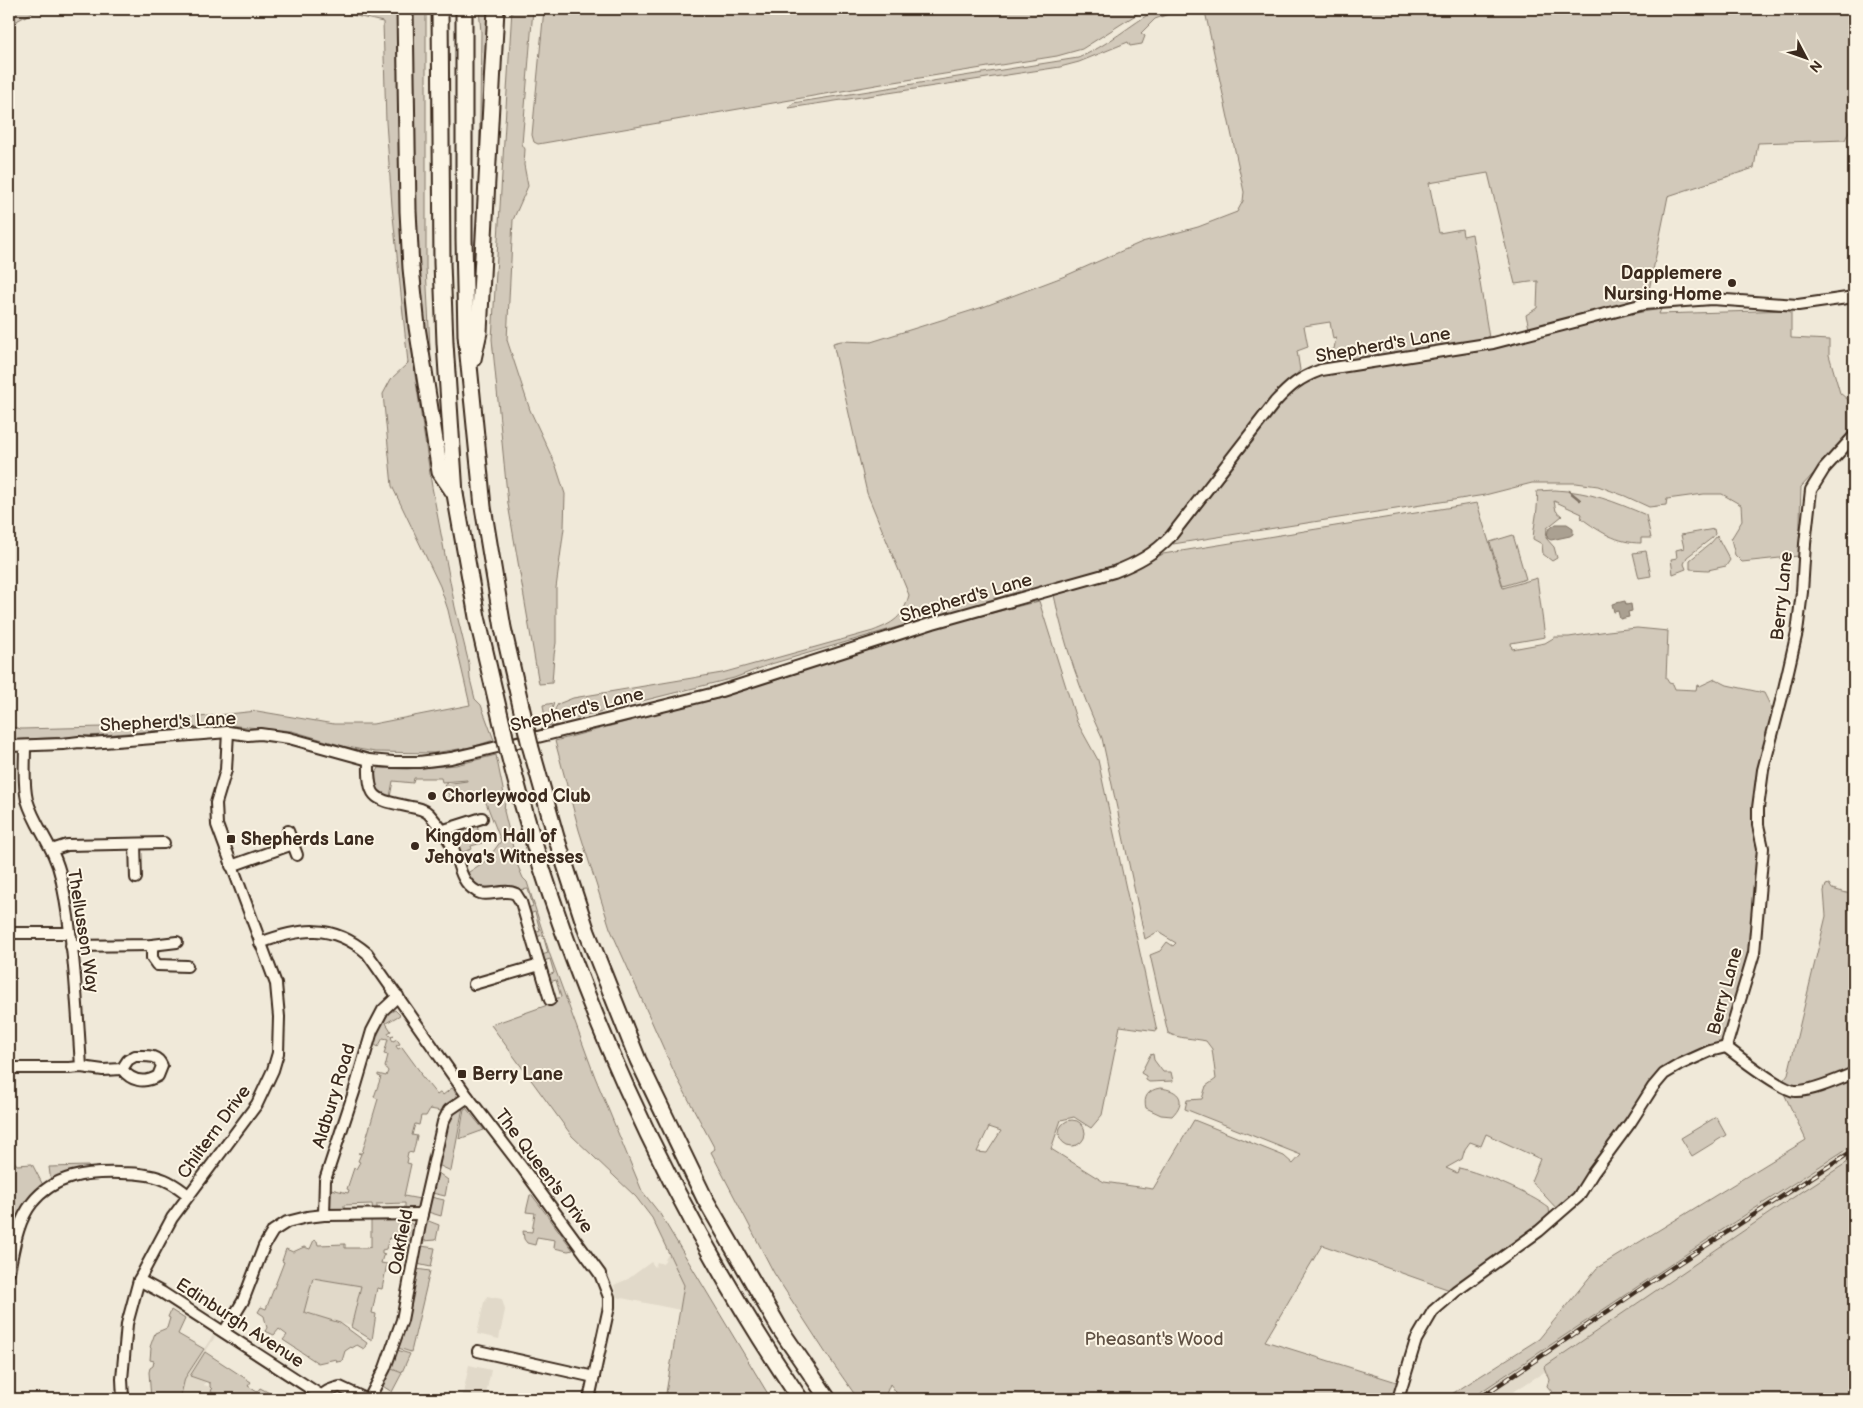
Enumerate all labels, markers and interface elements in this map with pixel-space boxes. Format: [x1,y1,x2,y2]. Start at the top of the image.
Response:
north arrow [1780,32,1830,82]
text: N [1806,57,1825,76]
place label: Dapplemere Nursing Home [1604,263,1722,305]
marker: Dapplemere Nursing Home [1726,277,1738,289]
street label: Shepherd's Lane [1314,323,1452,367]
street label: Berry Lane [1767,550,1797,642]
street label: Shepherd's Lane [898,569,1035,627]
street label: Shepherd's Lane [508,683,646,737]
street label: Shepherd's Lane [99,708,237,736]
place label: Chorleywood Club [442,786,591,807]
marker: Chorleywood Club [426,790,438,802]
place label: Kingdom Hall of Jehova's Witnesses [425,826,584,868]
place label: Shepherds Lane [241,829,374,850]
marker: Shepherds Lane [225,833,237,845]
marker: Kingdom Hall of Jehova's Witnesses [409,840,421,852]
street label: Thellusson Way [63,868,103,995]
street label: Berry Lane [1703,945,1747,1037]
street label: Aldbury Road [308,1041,360,1151]
place label: Berry Lane [472,1064,563,1085]
marker: Berry Lane [456,1068,468,1080]
street label: Chiltern Drive [173,1081,255,1183]
street label: The Queen's Drive [491,1105,598,1237]
street label: Oakfield [384,1208,418,1276]
street label: Edinburgh Avenue [172,1274,308,1372]
park label: Pheasant's Wood [1085,1329,1223,1350]

